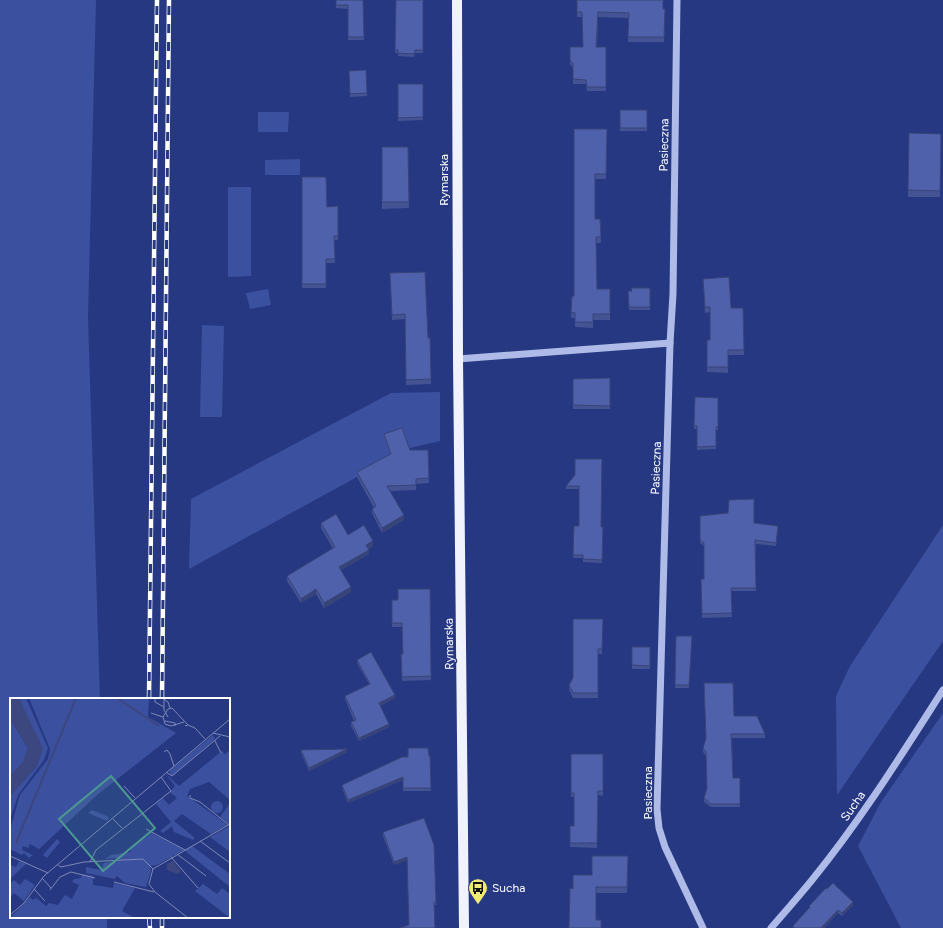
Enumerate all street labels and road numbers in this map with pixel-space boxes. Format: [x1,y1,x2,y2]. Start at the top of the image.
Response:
street label: Pasieczna [657,118,671,172]
street label: Rymarska [437,154,451,206]
street label: Pasieczna [648,441,664,495]
street label: Rymarska [442,618,456,670]
street label: Pasieczna [641,766,655,820]
street label: Sucha [838,788,868,824]

